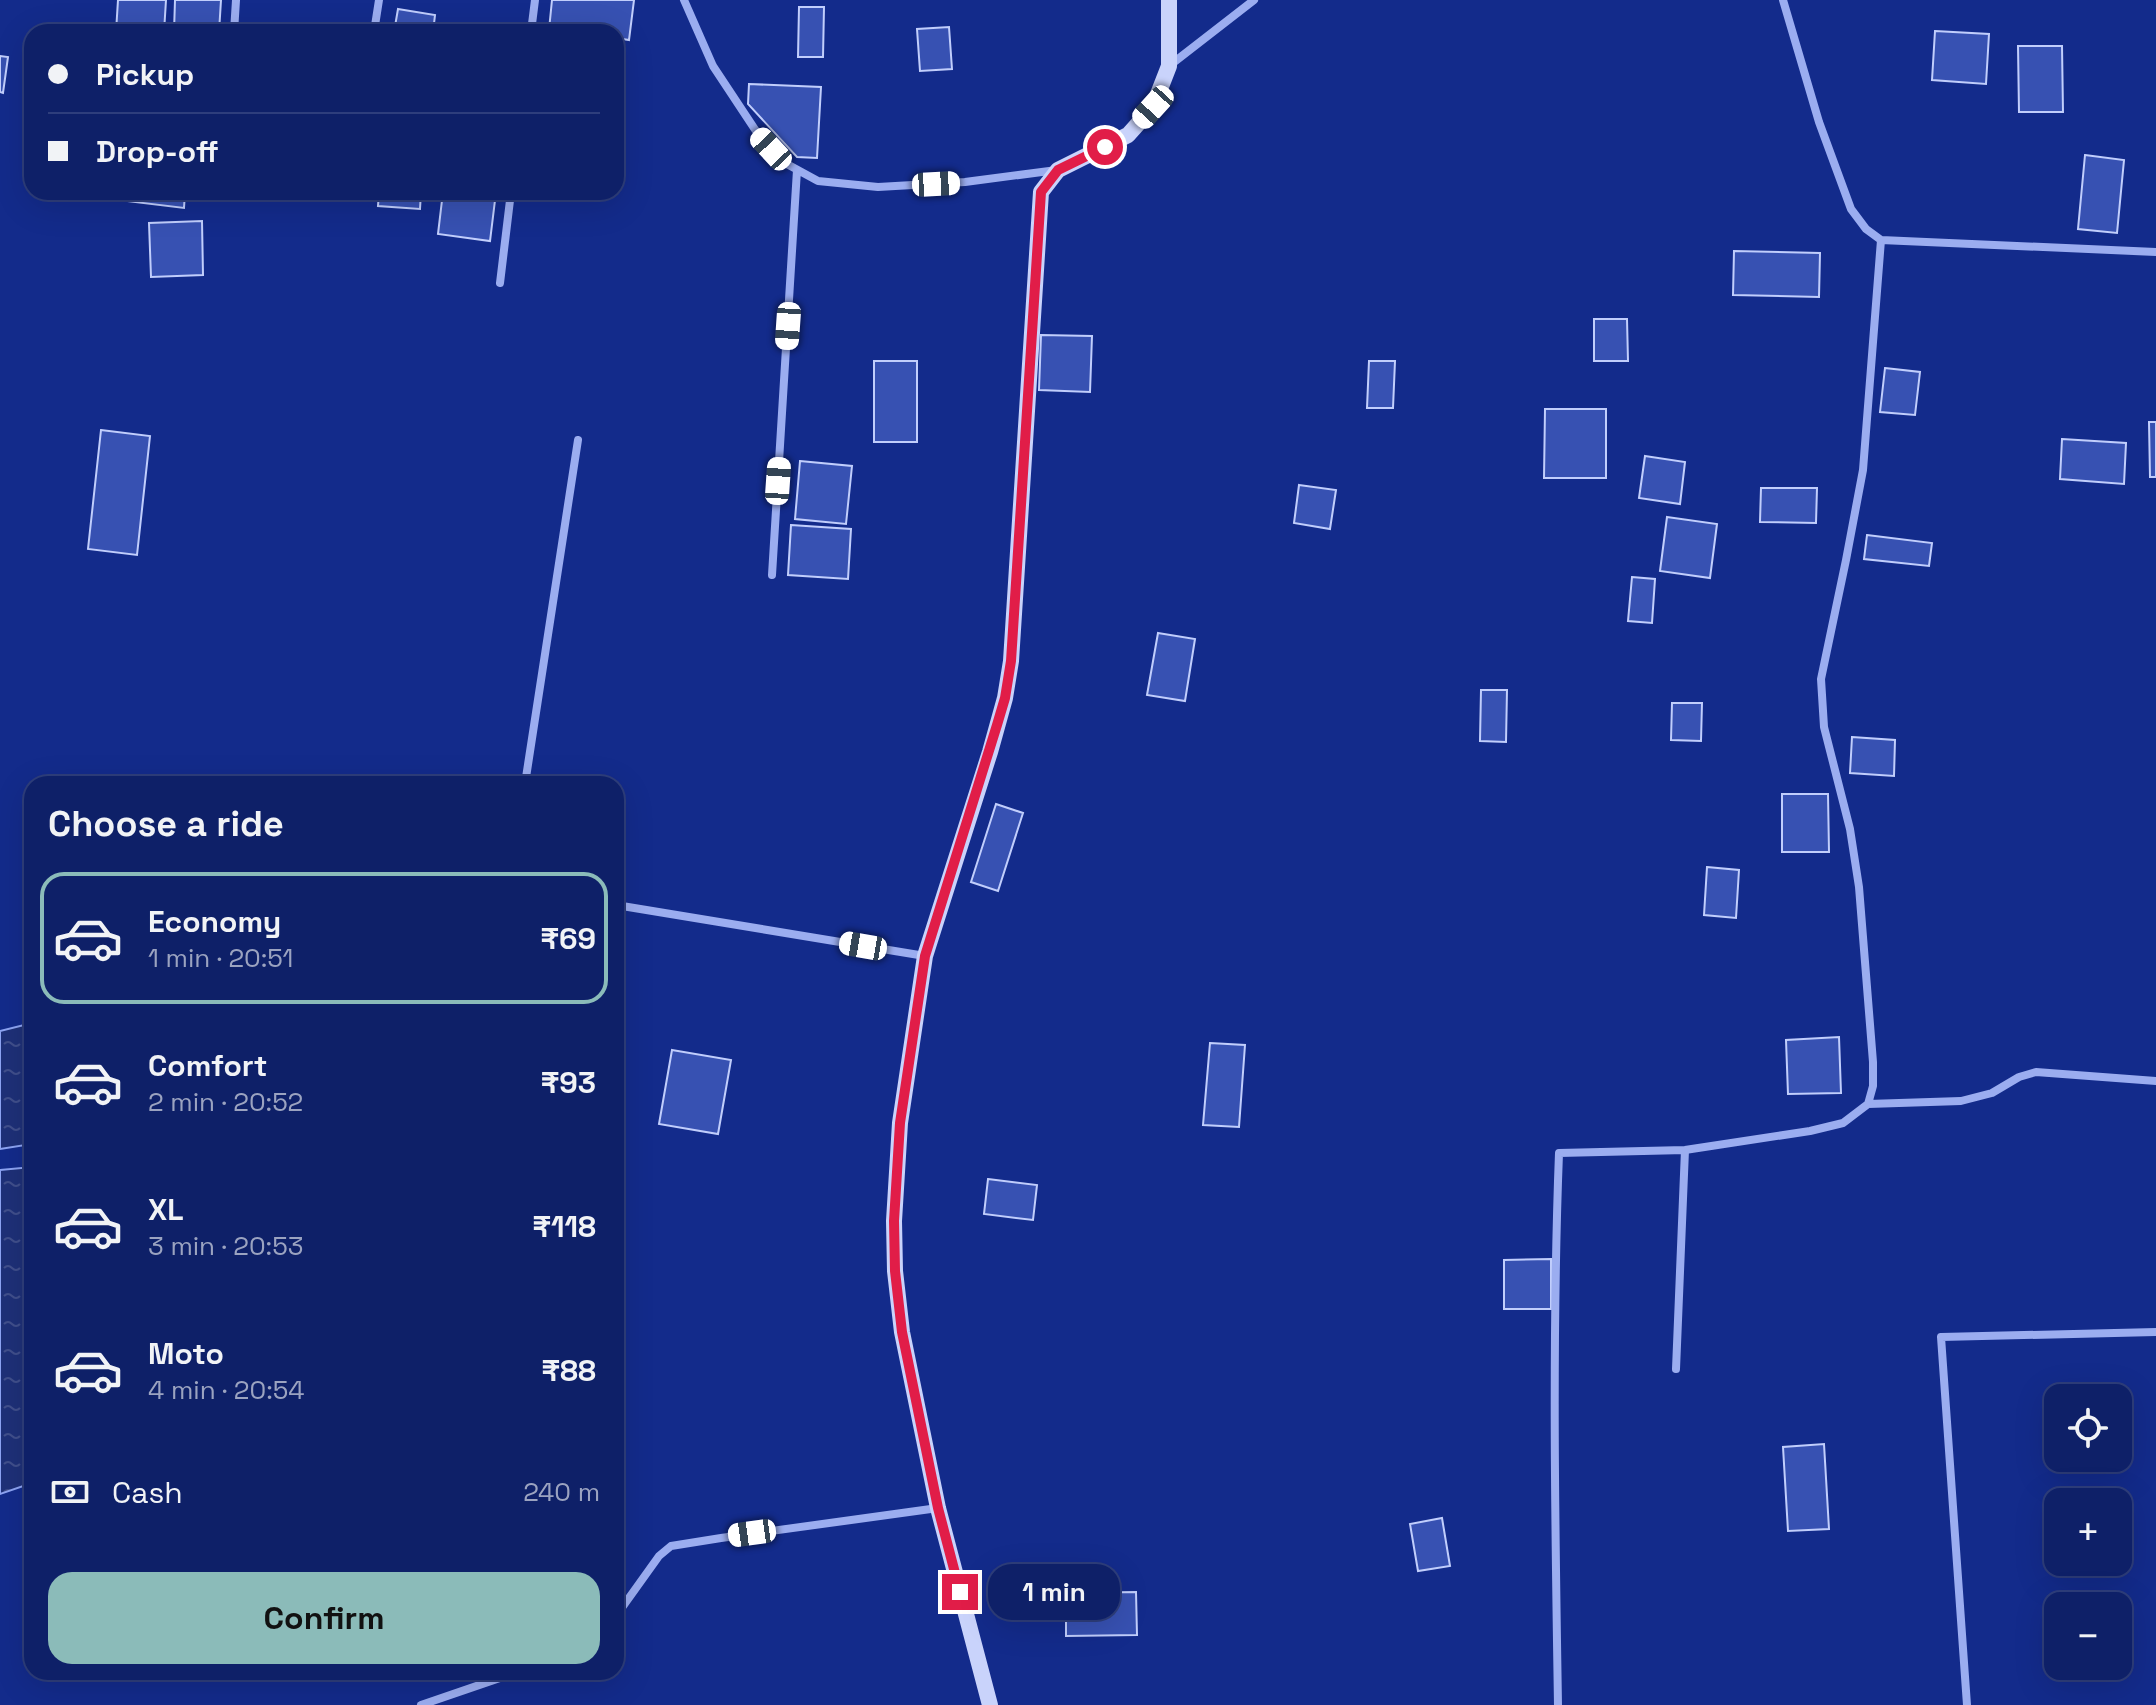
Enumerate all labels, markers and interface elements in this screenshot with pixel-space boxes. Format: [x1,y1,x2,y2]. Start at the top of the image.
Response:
text: Pickup [96,55,194,94]
car [1128,81,1178,133]
car [746,123,796,175]
route start [1087,129,1123,165]
text: Drop-off [96,132,219,171]
car [911,171,961,197]
car [774,301,802,351]
car [764,456,792,506]
text: Choose a ride [48,801,284,847]
icon: car [52,902,124,974]
text: Economy [148,902,281,941]
text: ₹69 [540,919,596,958]
car [837,930,889,962]
text: 1 min · 20:51 [148,941,293,975]
icon: car [52,1046,124,1118]
text: Comfort [148,1046,267,1085]
text: ₹93 [541,1063,596,1102]
text: 2 min · 20:52 [148,1085,303,1119]
icon: car [52,1190,124,1262]
text: XL [148,1190,184,1229]
text: ₹118 [532,1207,596,1246]
text: 3 min · 20:53 [148,1229,303,1263]
icon: car [52,1334,124,1406]
text: Moto [148,1334,224,1373]
text: ₹88 [541,1351,596,1390]
text: 4 min · 20:54 [148,1373,305,1407]
map controls [2044,1384,2132,1680]
button: locate [2044,1384,2132,1472]
icon: cash [48,1470,92,1514]
text: Cash [112,1473,183,1512]
text: 240 m [523,1475,600,1509]
button: + [2044,1488,2132,1576]
car [727,1518,777,1548]
callout: 1 min [988,1564,1120,1620]
button: Confirm [48,1572,600,1664]
route end [942,1574,978,1610]
text: 1 min [1022,1575,1086,1609]
button: − [2044,1592,2132,1680]

